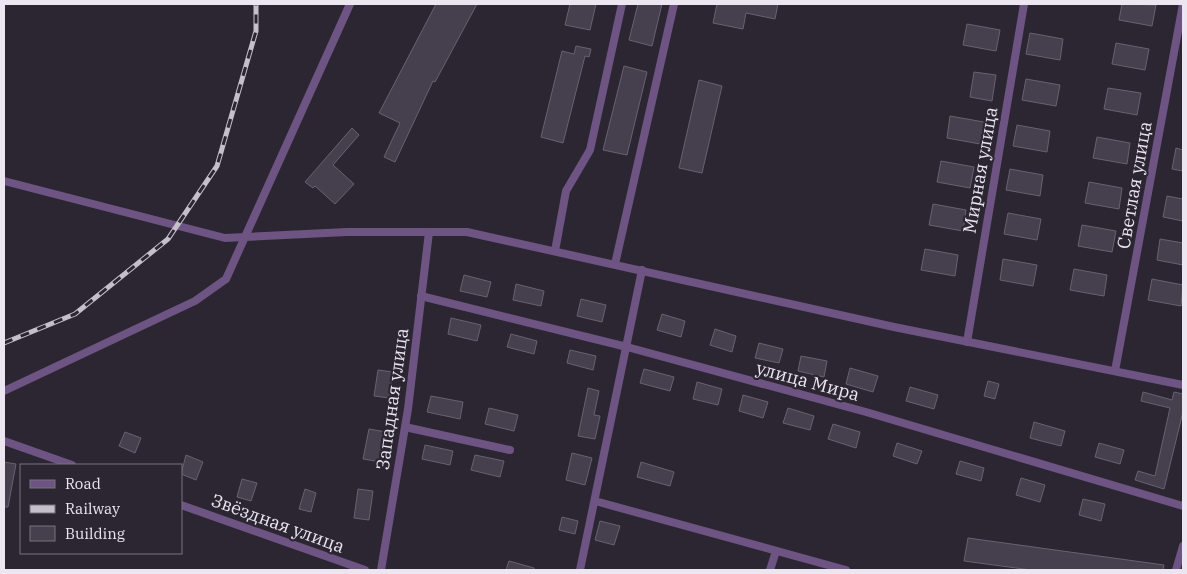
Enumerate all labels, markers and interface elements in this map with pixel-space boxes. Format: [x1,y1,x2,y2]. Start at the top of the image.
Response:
street label: Мирная улица [958,105,1002,235]
street label: Светлая улица [1111,119,1157,251]
street label: Западная улица [371,326,413,471]
street label: улица Мира [754,356,862,406]
legend [20,464,182,554]
text: Road [65,474,101,493]
street label: Звёздная улица [208,488,348,558]
text: Railway [65,499,120,518]
text: Building [65,524,125,543]

